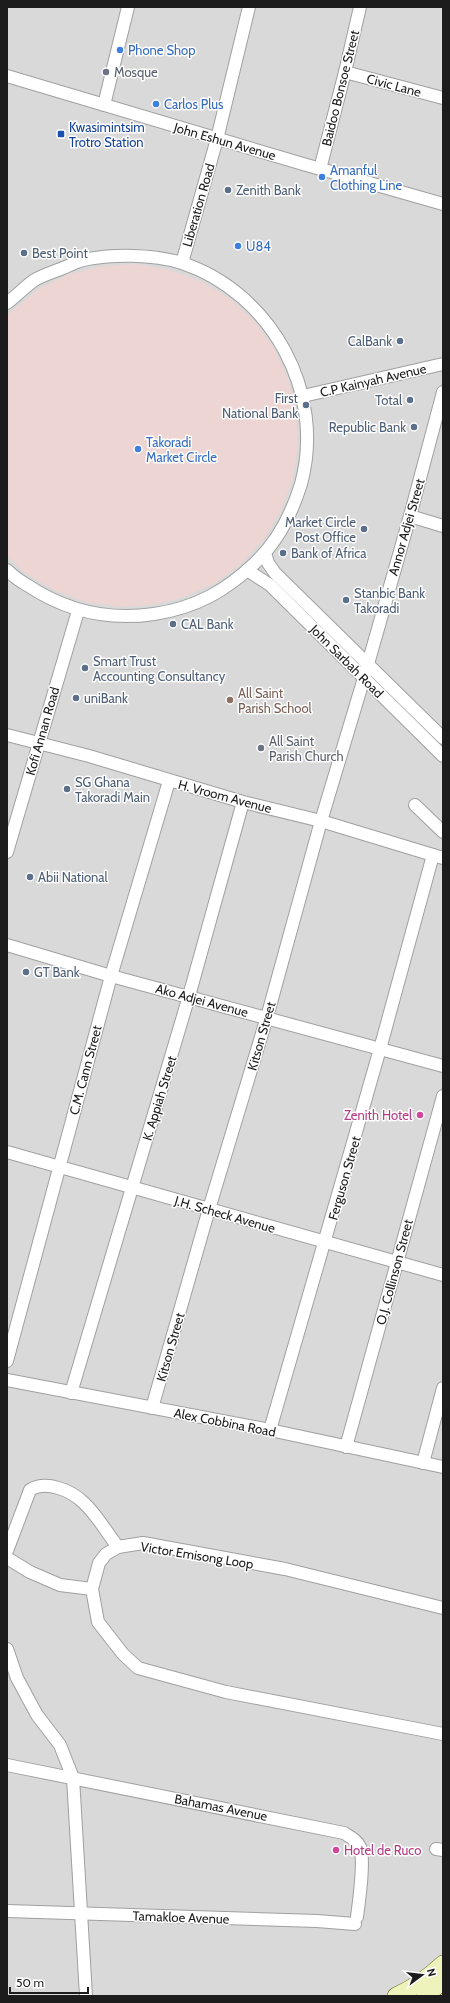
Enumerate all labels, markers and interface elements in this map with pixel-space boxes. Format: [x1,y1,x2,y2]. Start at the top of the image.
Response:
street label: Baidoo Bonsoe Street [318,28,362,148]
place label: Phone Shop [128,42,195,58]
marker: Phone Shop [115,45,125,55]
place label: Mosque [114,64,158,80]
marker: Mosque [101,67,111,77]
street label: Civic Lane [365,70,423,100]
place label: Carlos Plus [164,96,224,112]
marker: Carlos Plus [151,99,161,109]
place label: Kwasimintsim Trotro Station [69,119,145,150]
street label: John Eshun Avenue [171,119,278,163]
marker: Kwasimintsim Trotro Station [56,129,66,139]
street label: Liberation Road [178,161,218,249]
place label: Amanful Clothing Line [330,162,402,193]
marker: Amanful Clothing Line [317,172,327,182]
place label: Zenith Bank [236,182,301,198]
marker: Zenith Bank [223,185,233,195]
place label: U84 [246,238,271,254]
marker: U84 [233,241,243,251]
place label: Best Point [32,245,88,261]
marker: Best Point [19,248,29,258]
place label: CalBank [348,333,392,349]
marker: CalBank [395,336,405,346]
street label: C.P Kainyah Avenue [318,360,428,400]
place label: First National Bank [222,390,299,421]
place label: Total [375,392,402,408]
marker: Total [405,395,415,405]
marker: First National Bank [301,400,311,410]
place label: Republic Bank [329,419,406,435]
marker: Republic Bank [409,422,419,432]
place label: Takoradi Market Circle [146,434,217,465]
marker: Takoradi Market Circle [133,444,143,454]
street label: Annor Adjei Street [384,476,429,578]
place label: Market Circle Post Office [285,514,356,545]
marker: Market Circle Post Office [359,524,369,534]
place label: Bank of Africa [291,545,367,561]
marker: Bank of Africa [278,548,288,558]
place label: Stanbic Bank Takoradi [354,585,425,616]
marker: Stanbic Bank Takoradi [341,595,351,605]
place label: CAL Bank [181,616,234,632]
marker: CAL Bank [168,619,178,629]
street label: John Sarbah Road [306,620,387,701]
place label: Smart Trust Accounting Consultancy [93,653,226,684]
marker: Smart Trust Accounting Consultancy [80,663,90,673]
street label: Kofi Annan Road [22,685,62,777]
place label: All Saint Parish School [238,685,312,716]
place label: uniBank [84,690,128,706]
marker: uniBank [71,693,81,703]
marker: All Saint Parish School [225,695,235,705]
place label: All Saint Parish Church [269,733,343,764]
marker: All Saint Parish Church [256,743,266,753]
place label: SG Ghana Takoradi Main [75,774,150,805]
street label: H. Vroom Avenue [177,776,274,816]
marker: SG Ghana Takoradi Main [62,784,72,794]
place label: Abii National [38,869,108,885]
marker: Abii National [25,872,35,882]
place label: GT Bank [34,964,80,980]
marker: GT Bank [21,967,31,977]
street label: Ako Adjei Avenue [154,980,250,1021]
street label: Kitson Street [244,999,279,1072]
street label: C.M. Cann Street [65,1023,105,1117]
street label: K. Appiah Street [139,1053,180,1142]
place label: Zenith Hotel [344,1107,412,1123]
marker: Zenith Hotel [415,1110,425,1120]
street label: Ferguson Street [324,1134,364,1222]
street label: J.H. Scheck Avenue [172,1192,277,1236]
street label: O.J. Collinson Street [372,1217,416,1327]
street label: Kitson Street [153,1310,188,1383]
street label: Alex Cobbina Road [173,1404,277,1440]
street label: Victor Emisong Loop [139,1538,255,1572]
street label: Bahamas Avenue [173,1790,269,1824]
place label: Hotel de Ruco [344,1842,421,1858]
marker: Hotel de Ruco [331,1845,341,1855]
street label: Tamakloe Avenue [132,1907,230,1927]
north arrow [402,1955,442,1995]
text: N [424,1967,439,1978]
scale bar [10,1969,88,1995]
text: 50 m [16,1975,44,1990]

